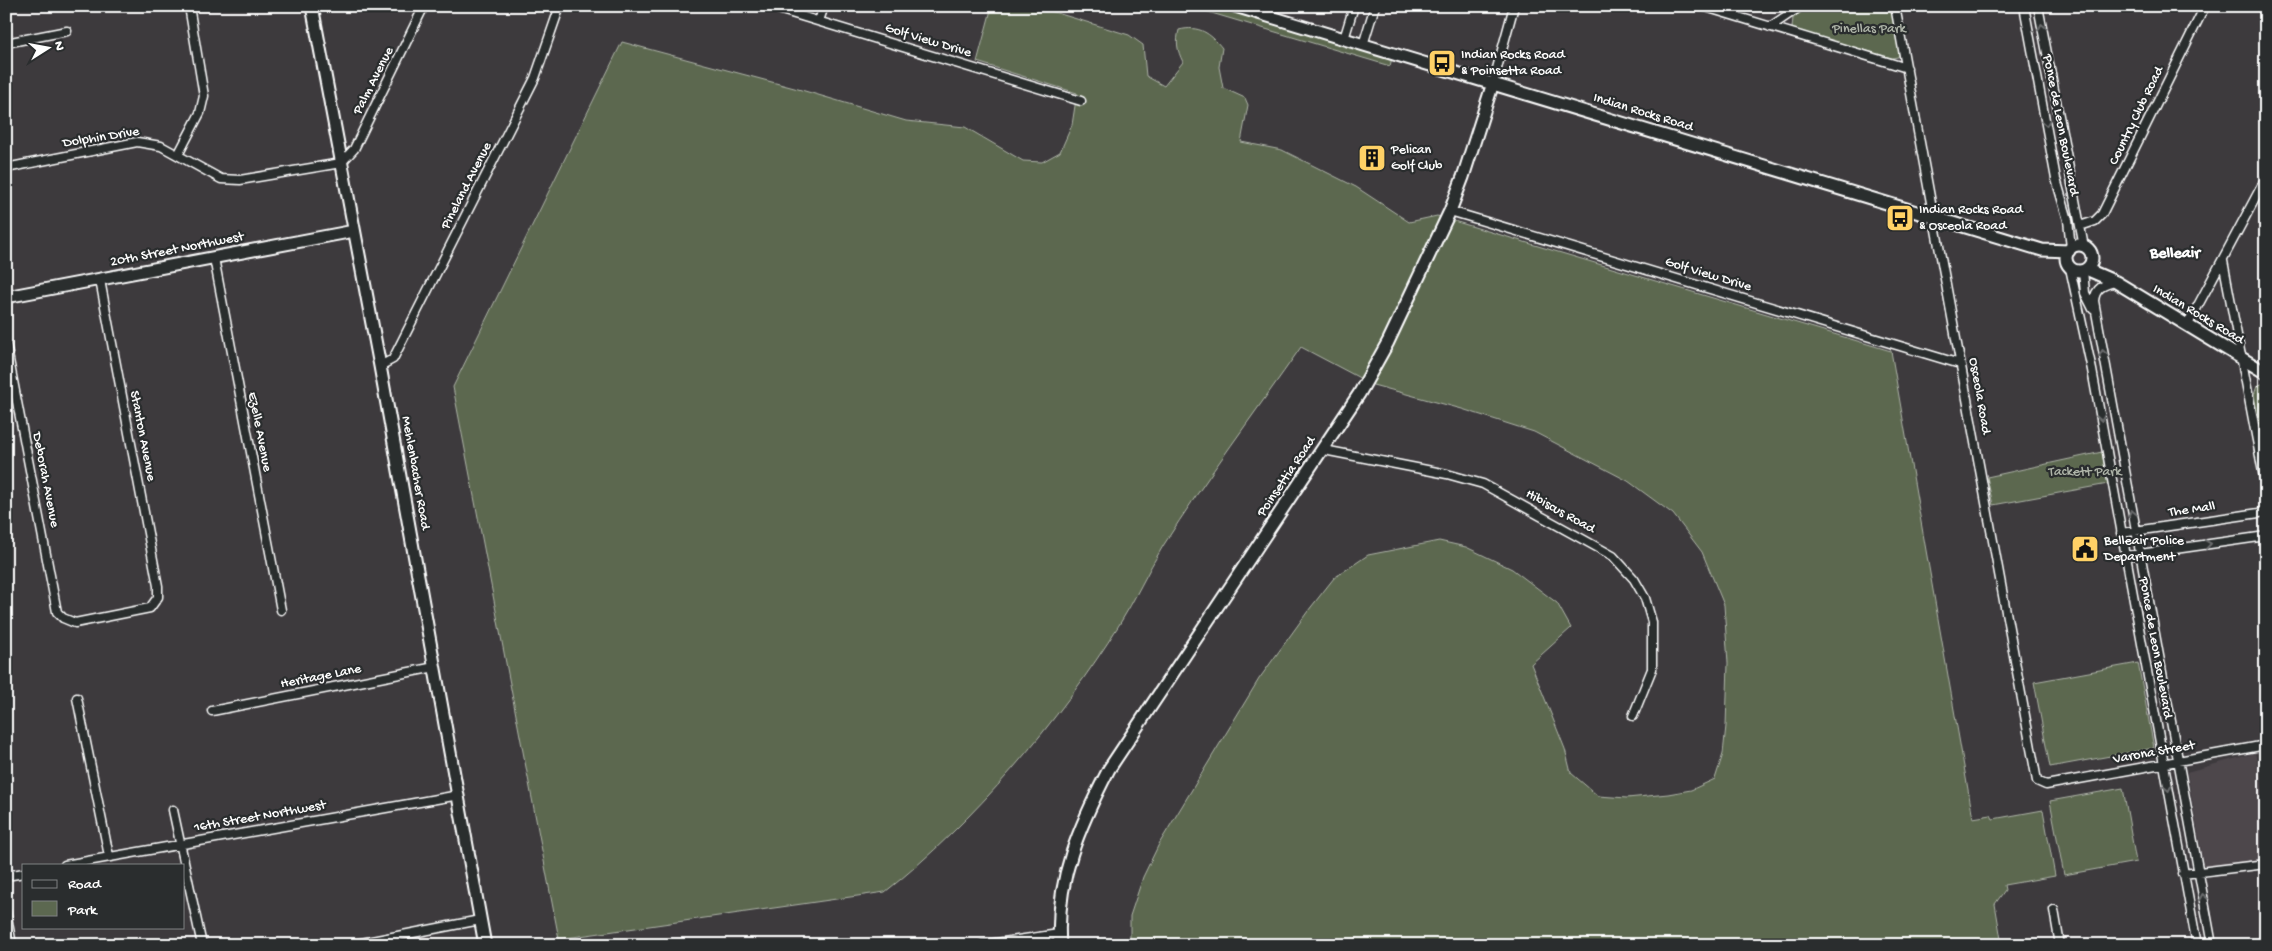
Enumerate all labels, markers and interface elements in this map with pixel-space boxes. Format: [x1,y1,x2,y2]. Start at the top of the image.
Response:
street label: Golf View Drive [883,20,974,62]
park label: Pinellas Park [1831,21,1908,38]
north arrow [22,22,72,72]
one-way arrow [2037,22,2048,31]
text: N [49,40,68,52]
street label: Palm Avenue [349,44,399,119]
place label: Indian Rocks Road & Poinsetta Road [1461,47,1566,80]
bus stop icon: Indian Rocks Road & Poinsetta Road [1427,48,1457,78]
street label: Ponce de Leon Boulevard [2038,52,2082,199]
street label: Country Club Road [2106,62,2169,168]
street label: Indian Rocks Road [1591,90,1697,137]
one-way arrow [2040,119,2050,127]
street label: Dolphin Drive [60,123,141,153]
street label: Pineland Avenue [437,139,497,233]
place label: Pelican Golf Club [1390,142,1443,175]
building icon: Pelican Golf Club [1357,143,1387,173]
place label: Indian Rocks Road & Osceola Road [1919,202,2024,235]
bus stop icon: Indian Rocks Road & Osceola Road [1885,203,1915,233]
street label: 20th Street Northwest [109,228,246,271]
district label: Belleair [2149,245,2202,264]
street label: Golf View Drive [1663,254,1754,296]
street label: Indian Rocks Road [2149,281,2248,350]
one-way arrow [2098,349,2109,358]
street label: Osceola Road [1964,356,1994,437]
street label: Stanton Avenue [125,389,159,483]
street label: Ezelle Avenue [243,391,275,474]
one-way arrow [2095,414,2105,423]
street label: Mehlenbacher Road [397,415,434,533]
street label: Deborah Avenue [27,430,63,530]
street label: Poinsettia Road [1253,432,1321,521]
park label: Tackett Park [2048,464,2123,481]
street label: Hibiscus Road [1522,486,1599,539]
street label: The Mall [2167,498,2217,522]
one-way arrow [2128,509,2138,518]
place label: Belleair Police Department [2103,533,2185,566]
public building icon: Belleair Police Department [2070,534,2100,564]
one-way arrow [2205,539,2213,550]
street label: Ponce de Leon Boulevard [2134,575,2176,722]
street label: Heritage Lane [279,661,364,693]
street label: Varona Street [2111,737,2198,769]
one-way arrow [2162,783,2172,792]
street label: 16th Street Northwest [192,797,328,837]
legend [22,864,185,928]
text: Road [68,876,102,894]
one-way arrow [2199,892,2209,901]
text: Park [67,902,98,920]

